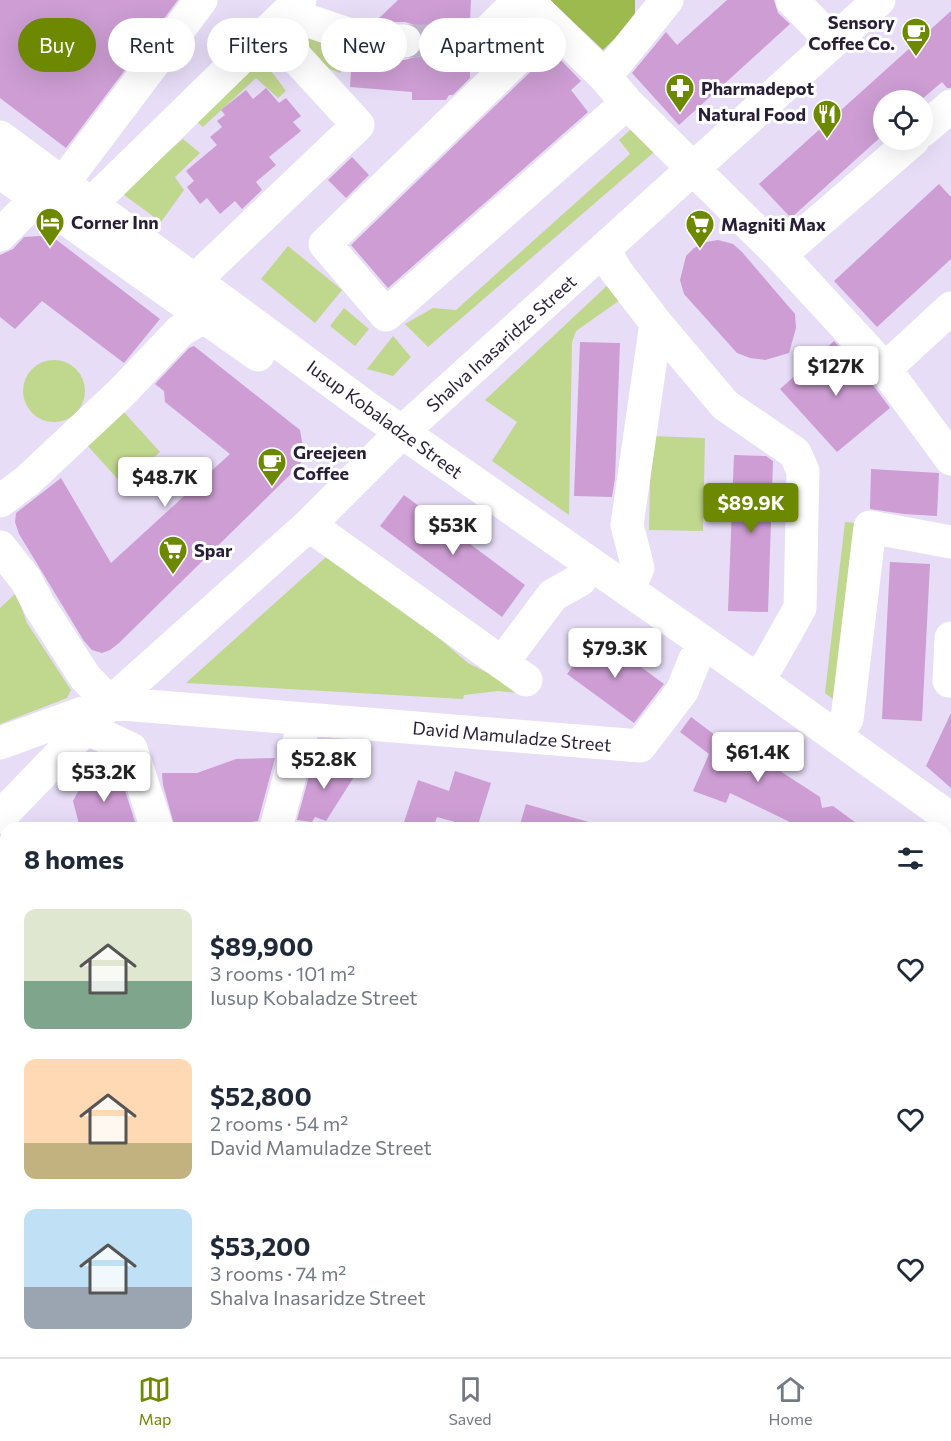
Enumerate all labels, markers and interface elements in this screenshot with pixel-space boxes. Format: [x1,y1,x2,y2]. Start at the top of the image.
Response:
place label: Sensory Coffee Co. [808,11,895,54]
cafe icon: Sensory Coffee Co. [900,16,932,58]
chip: Buy [18,18,96,72]
chip: Rent [108,18,195,72]
chip: Filters [207,18,309,72]
chip: New [321,18,407,72]
chip: Apartment [419,18,566,72]
pharmacy icon: Pharmadepot [664,72,696,114]
place label: Pharmadepot [701,77,815,99]
map controls [873,90,933,150]
button: locate [873,90,933,150]
restaurant icon: Natural Food [811,98,843,140]
place label: Natural Food [698,103,806,125]
hotel icon: Corner Inn [34,206,66,248]
supermarket icon: Magniti Max [684,208,716,250]
place label: Corner Inn [71,211,159,233]
place label: Magniti Max [721,213,826,235]
street label: Shalva Inasaridze Street [422,270,580,416]
pin: $127K [794,346,878,397]
text: $127K [808,353,864,377]
street label: Iusup Kobaladze Street [303,355,467,483]
place label: Greejeen Coffee [293,441,367,484]
cafe icon: Greejeen Coffee [256,446,288,488]
pin: $48.7K [116,457,214,508]
text: $48.7K [132,464,198,488]
pin: $89.9K [702,483,800,534]
text: $89.9K [717,490,785,514]
pin: $53K [417,505,489,556]
text: $53K [429,512,477,536]
supermarket icon: Spar [157,534,189,576]
place label: Spar [194,539,233,561]
pin: $79.3K [566,628,664,679]
text: $79.3K [582,635,648,659]
street label: David Mamuladze Street [412,716,612,756]
pin: $61.4K [709,732,807,783]
pin: $52.8K [275,739,373,790]
text: $61.4K [726,739,790,763]
text: $52.8K [291,746,357,770]
pin: $53.2K [55,752,153,803]
text: $53.2K [71,759,137,783]
icon: filters [894,842,927,875]
text: 8 homes [24,843,124,874]
text: $89,900 [210,930,313,961]
icon: home [72,933,144,1005]
icon: heart [894,953,927,986]
text: 3 rooms · 101 m² [210,961,355,985]
text: Iusup Kobaladze Street [210,985,418,1009]
text: $52,800 [210,1080,312,1111]
icon: home [72,1083,144,1155]
icon: heart [894,1103,927,1136]
text: 2 rooms · 54 m² [210,1111,348,1135]
text: David Mamuladze Street [210,1135,432,1159]
text: $53,200 [210,1230,311,1261]
icon: home [72,1233,144,1305]
icon: heart [894,1253,927,1286]
text: 3 rooms · 74 m² [210,1261,346,1285]
text: Shalva Inasaridze Street [210,1285,426,1309]
tab: Map [138,1373,171,1428]
tab: Saved [448,1373,492,1428]
tab: Home [769,1373,813,1428]

